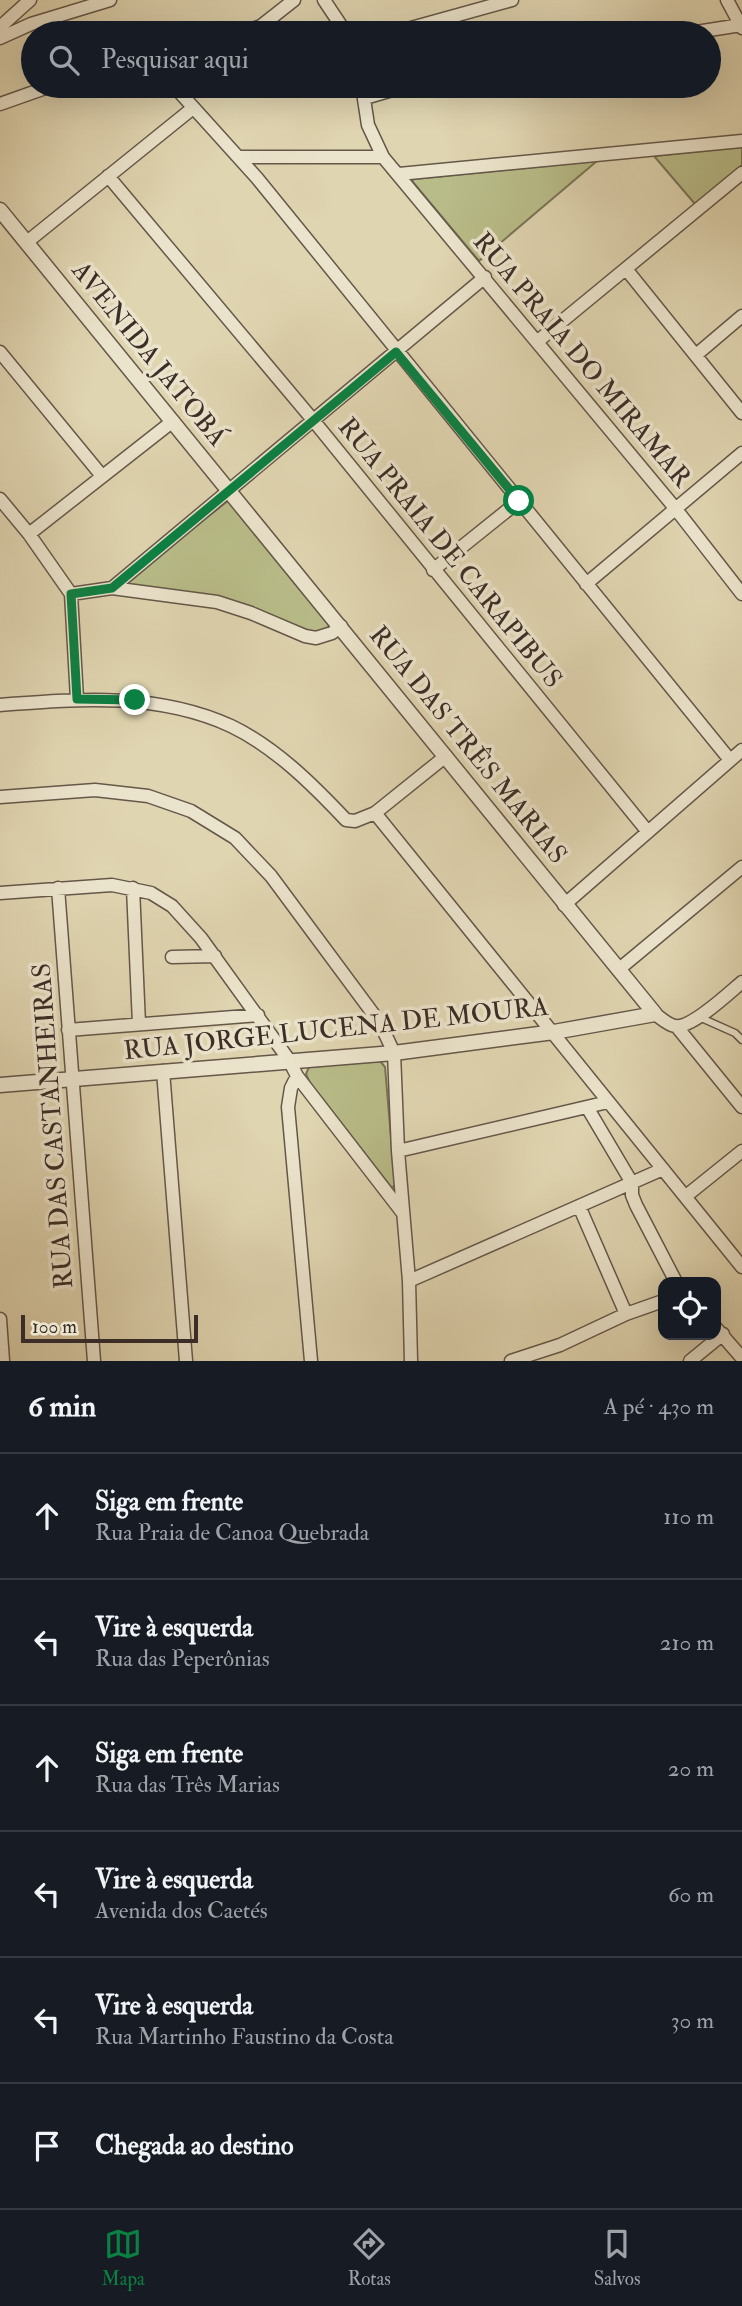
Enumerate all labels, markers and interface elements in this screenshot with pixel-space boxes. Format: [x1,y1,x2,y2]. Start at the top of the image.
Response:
search box [21,21,721,98]
icon: search [45,41,83,79]
text: Pesquisar aqui [101,44,249,76]
street label: RUA PRAIA DO MIRAMAR [466,226,699,495]
street label: AVENIDA JATOBÁ [64,253,235,453]
street label: RUA PRAIA DE CARAPIBUS [331,411,569,695]
route start [503,485,534,516]
street label: RUA DAS TRÊS MARIAS [362,618,575,870]
route end [119,684,150,715]
street label: RUA DAS CASTANHEIRAS [26,962,80,1290]
street label: RUA JORGE LUCENA DE MOURA [122,991,550,1067]
map controls [658,1277,721,1340]
button: locate [658,1277,721,1340]
scale bar [21,1312,198,1344]
text: 100 m [32,1315,77,1339]
text: 6 min [28,1388,96,1425]
text: A pé · 430 m [603,1392,714,1421]
text: Siga em frente [95,1486,243,1518]
icon: ahead [28,1497,66,1535]
text: 110 m [663,1502,714,1531]
text: Rua Praia de Canoa Quebrada [95,1518,369,1547]
text: Vire à esquerda [95,1612,253,1644]
icon: left [28,1623,66,1661]
text: 210 m [660,1628,714,1657]
text: Rua das Peperônias [95,1644,270,1673]
text: Siga em frente [95,1738,243,1770]
icon: ahead [28,1749,66,1787]
text: 20 m [668,1754,714,1783]
text: Rua das Três Marias [95,1770,280,1799]
text: Vire à esquerda [95,1864,253,1896]
icon: left [28,1875,66,1913]
text: 60 m [668,1880,714,1909]
text: Avenida dos Caetés [95,1896,268,1925]
text: Vire à esquerda [95,1990,253,2022]
icon: left [28,2001,66,2039]
text: 30 m [671,2006,714,2035]
text: Rua Martinho Faustino da Costa [95,2022,394,2051]
icon: arrive [28,2127,66,2165]
text: Chegada ao destino [95,2130,293,2162]
tab: Mapa [101,2225,145,2291]
tab: Rotas [348,2225,391,2291]
tab: Salvos [594,2225,641,2291]

